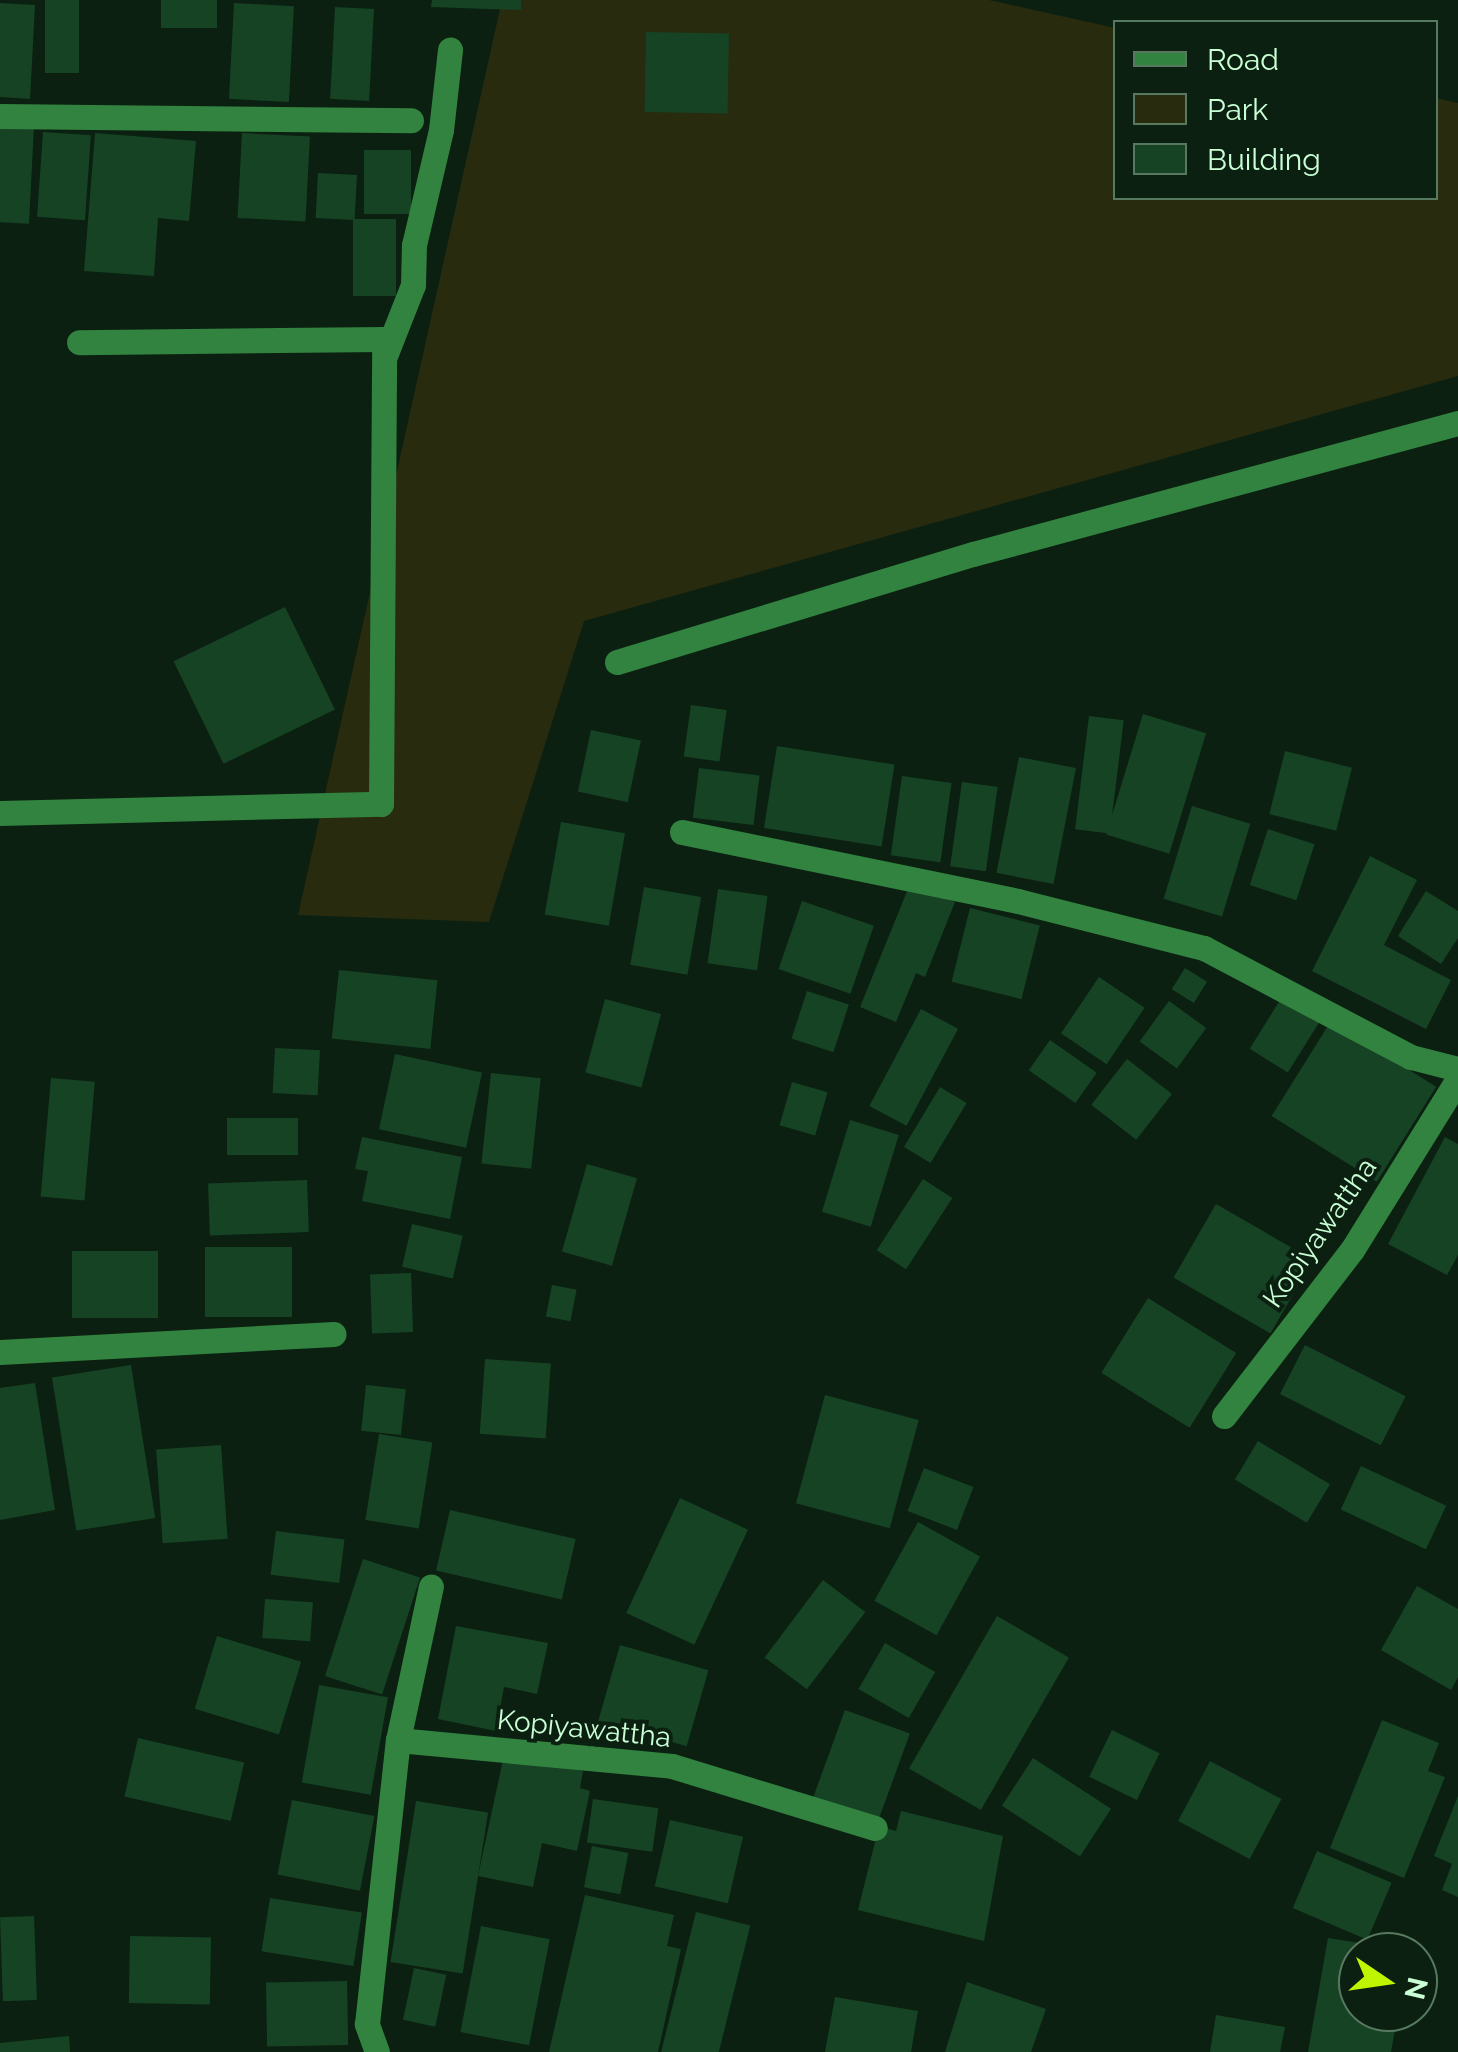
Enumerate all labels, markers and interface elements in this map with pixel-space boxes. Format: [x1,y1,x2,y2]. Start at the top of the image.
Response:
legend [1113,20,1438,200]
text: Road [1207,42,1279,77]
text: Park [1207,92,1268,127]
text: Building [1207,142,1321,177]
street label: Kopiyawattha [1256,1152,1384,1314]
street label: Kopiyawattha [495,1703,673,1755]
north arrow [1338,1932,1438,2032]
text: N [1397,1974,1434,2003]

